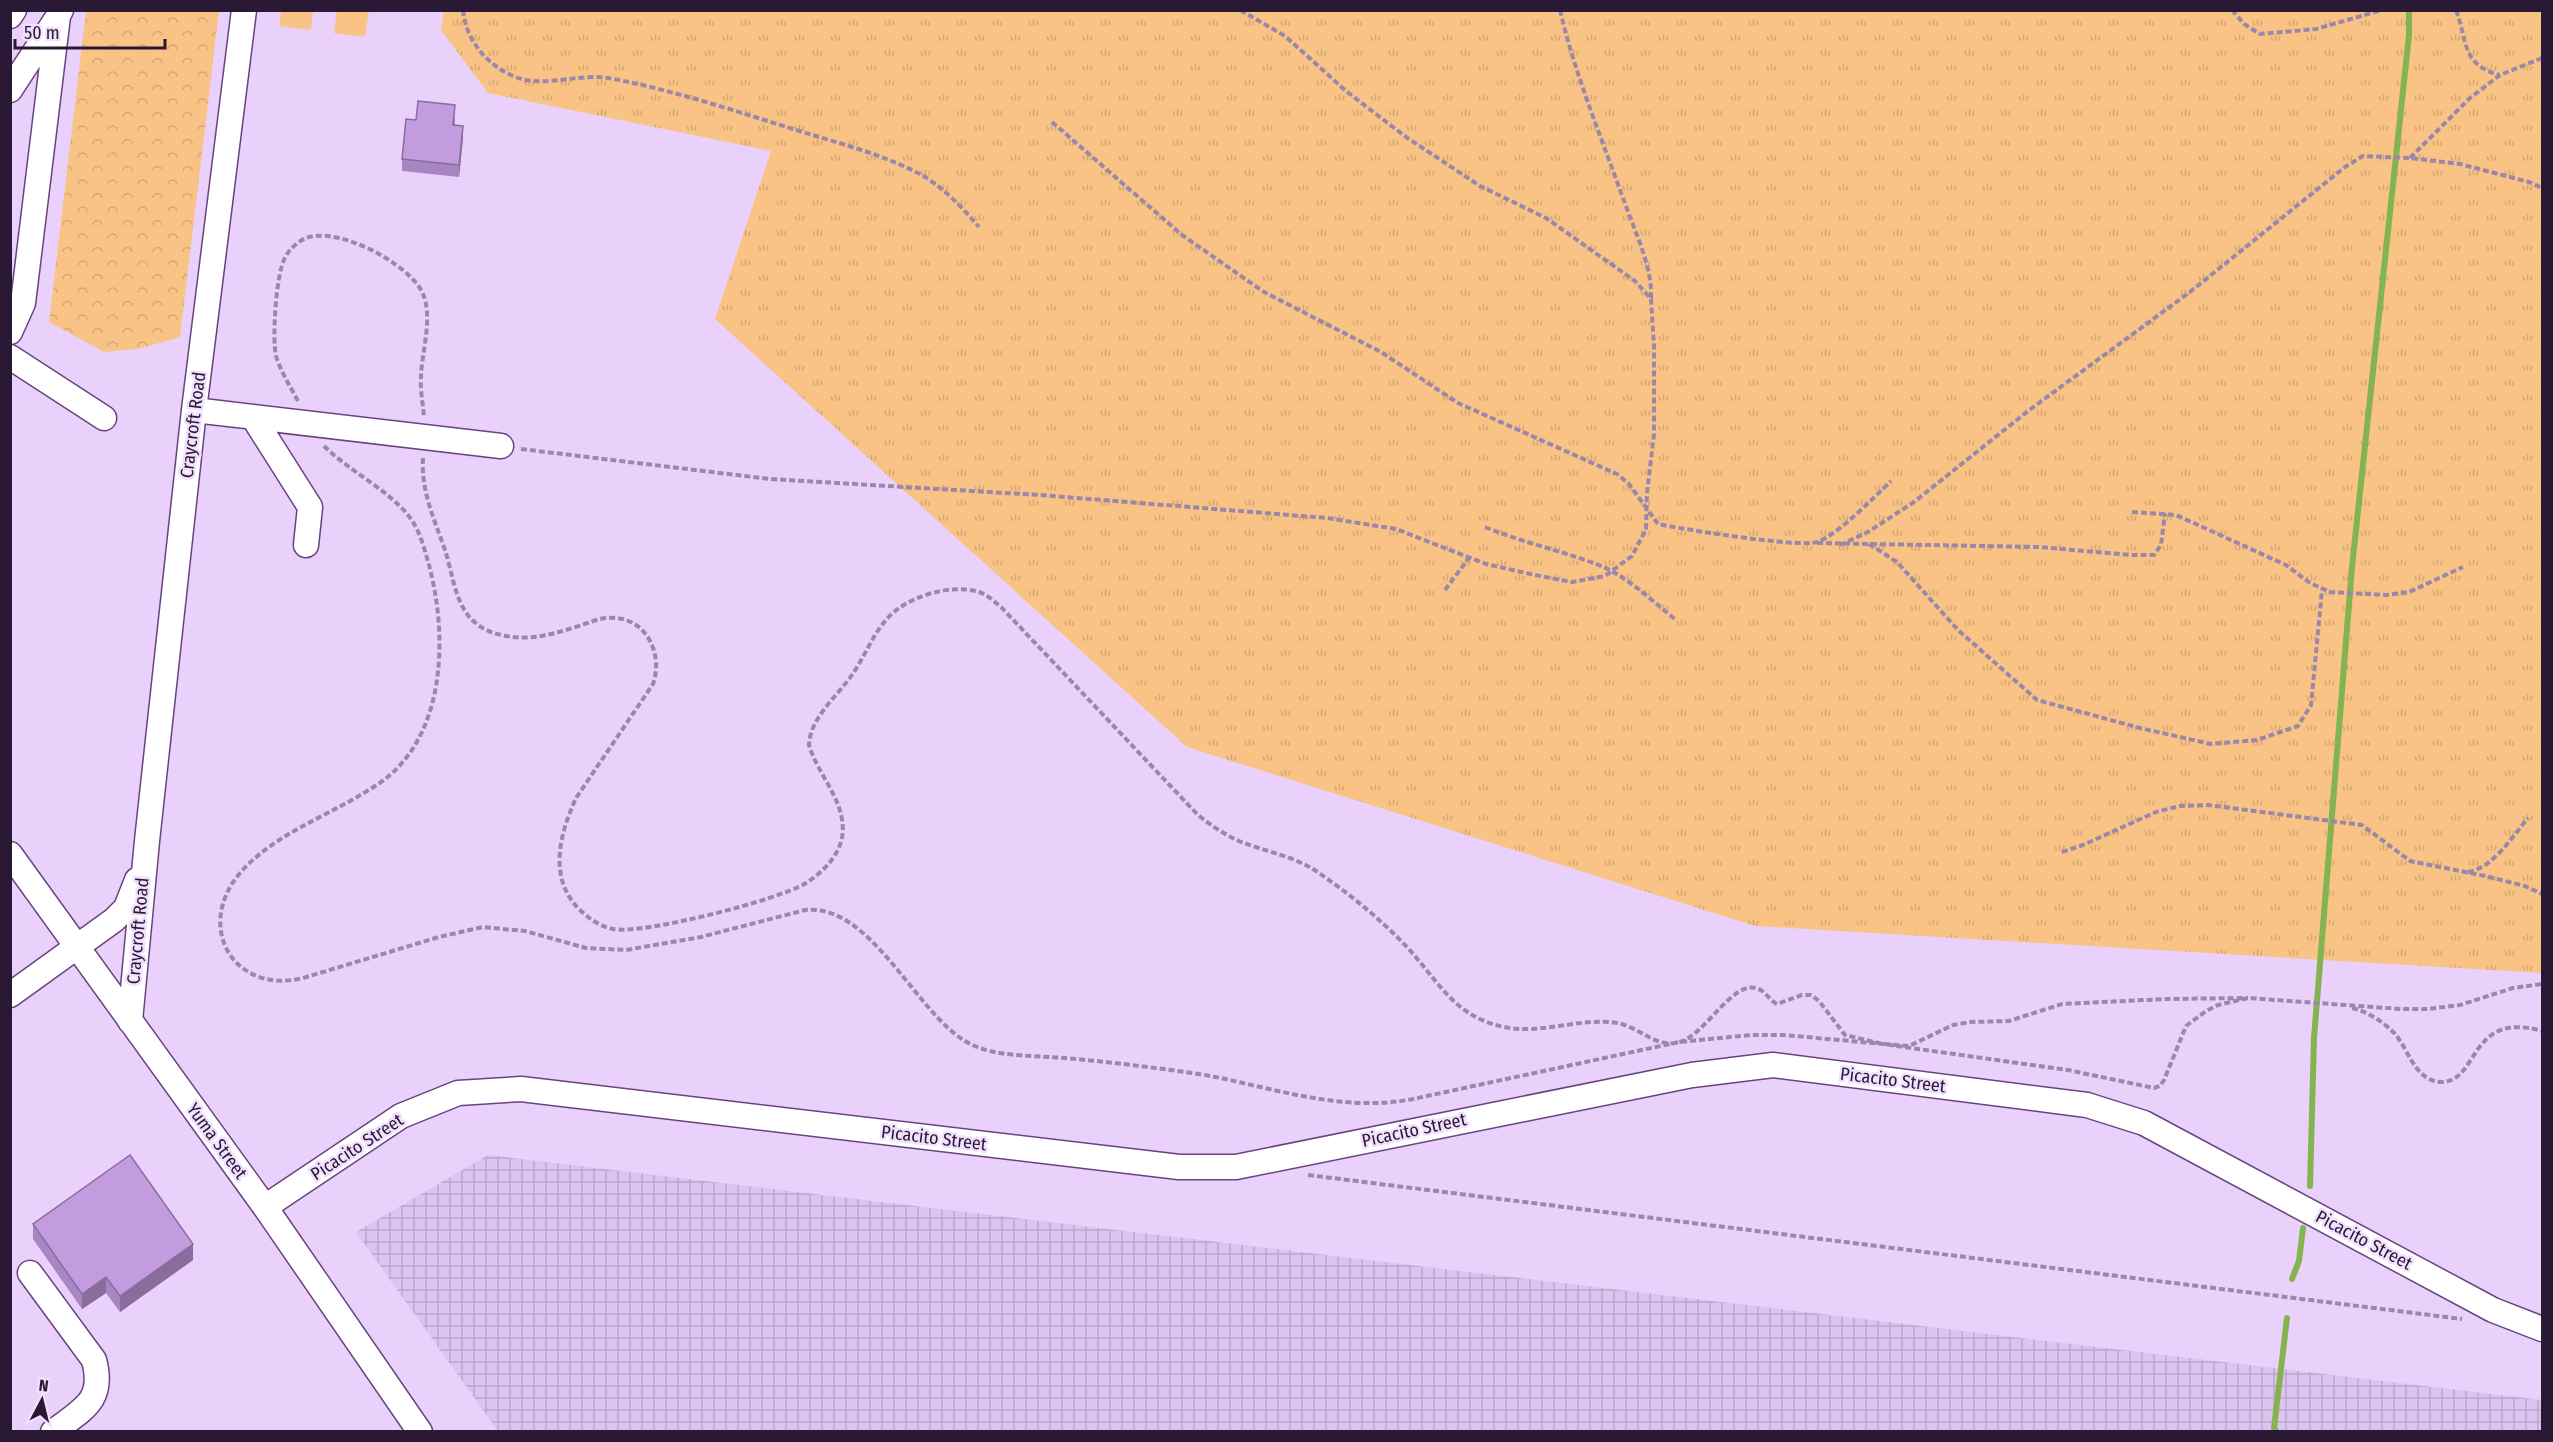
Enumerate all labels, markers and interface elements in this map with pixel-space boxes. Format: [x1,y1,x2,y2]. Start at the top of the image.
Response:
scale bar [15,12,165,50]
text: 50 m [24,22,60,44]
street label: Craycroft Road [176,371,210,479]
street label: Craycroft Road [122,877,154,985]
street label: Picacito Street [1839,1063,1947,1097]
street label: Yuma Street [182,1099,252,1183]
street label: Picacito Street [1360,1108,1468,1152]
street label: Picacito Street [307,1109,408,1185]
street label: Picacito Street [880,1121,988,1155]
street label: Picacito Street [2312,1205,2416,1275]
north arrow [12,1370,72,1430]
text: N [38,1376,50,1396]

